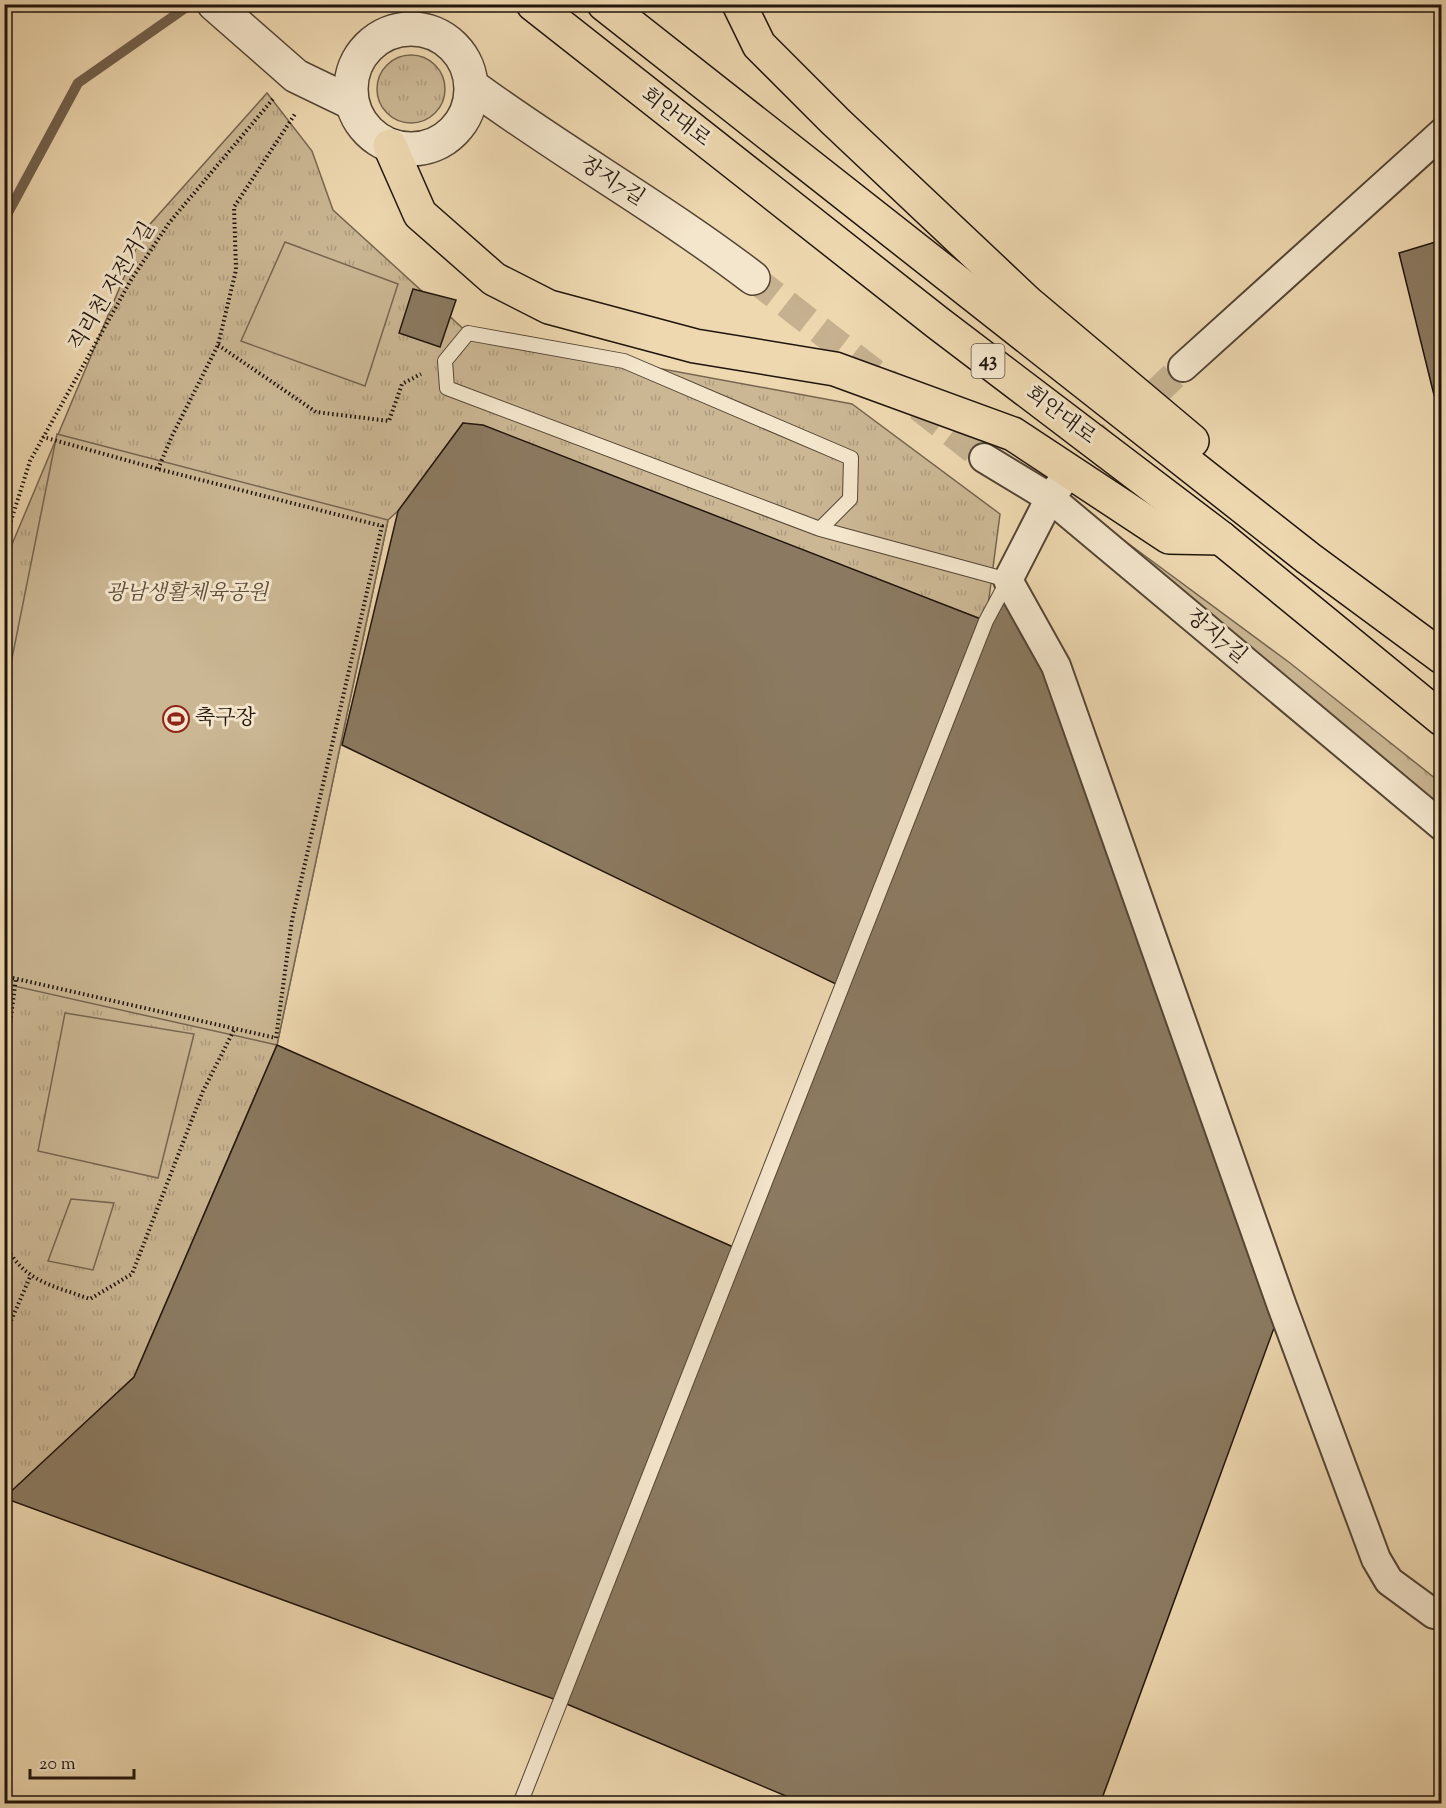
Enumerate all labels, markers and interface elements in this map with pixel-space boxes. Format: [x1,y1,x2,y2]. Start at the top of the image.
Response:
street label: 회안대로 [634,81,716,155]
street label: 장지7길 [574,150,650,214]
street label: 직리천 자전거길 [62,216,164,358]
road number: 43 [972,344,1004,378]
street label: 회안대로 [1019,380,1101,452]
park label: 광남생활체육공원 [106,579,270,609]
street label: 장지7길 [1179,603,1253,671]
sports icon: 축구장 [161,704,191,734]
place label: 축구장 [195,704,257,734]
scale bar [30,1742,134,1780]
text: 20 m [39,1752,76,1778]

